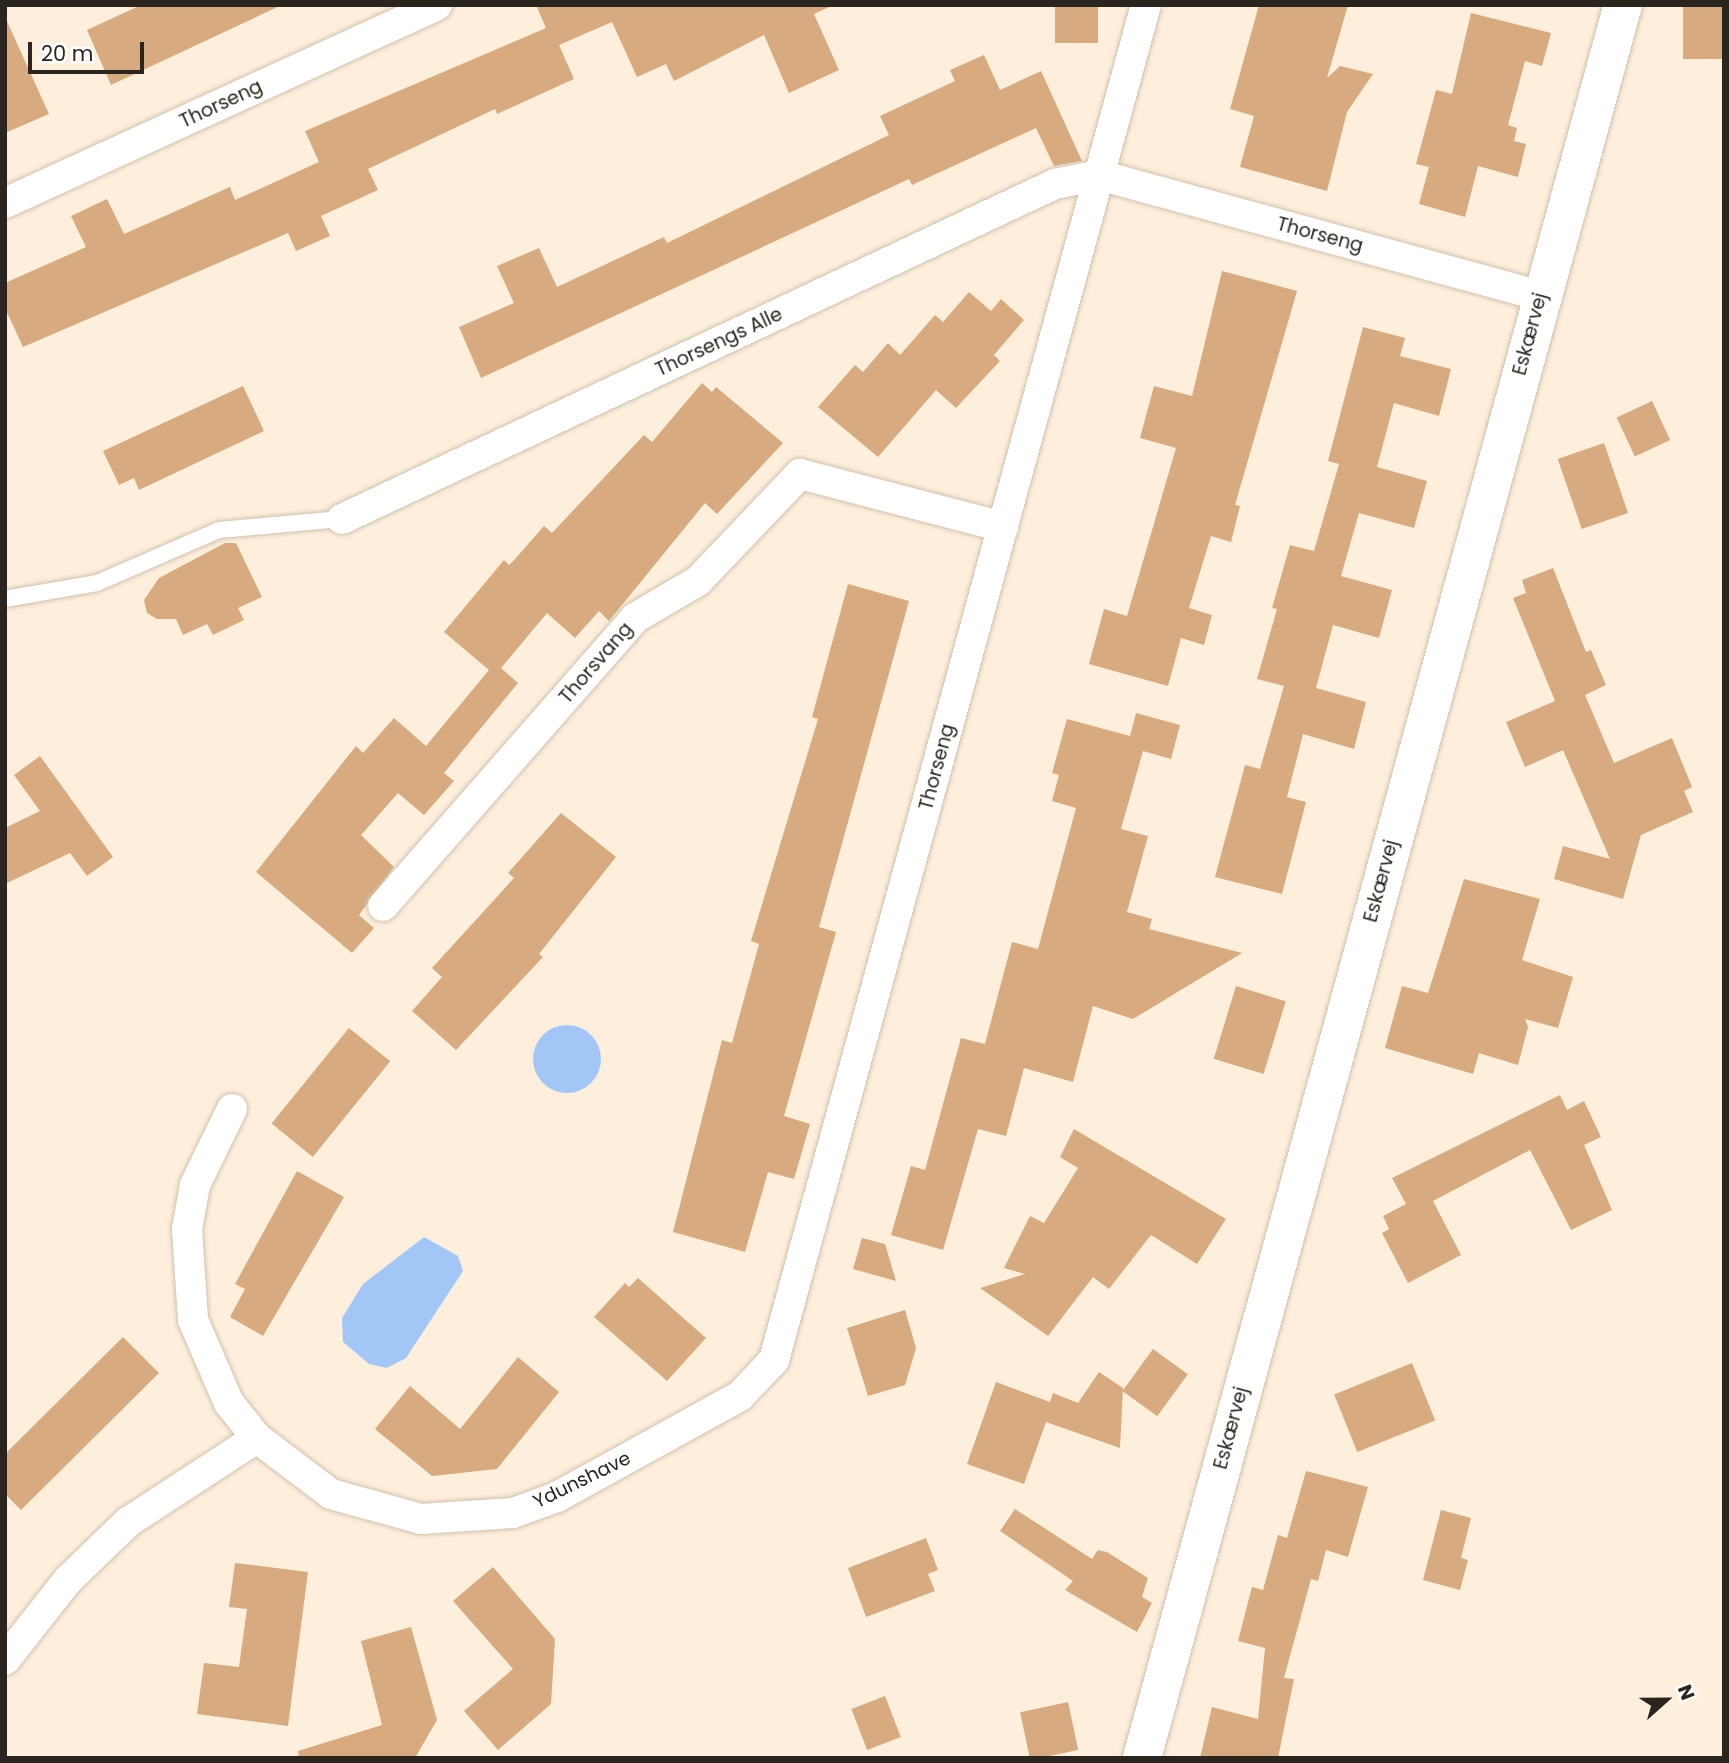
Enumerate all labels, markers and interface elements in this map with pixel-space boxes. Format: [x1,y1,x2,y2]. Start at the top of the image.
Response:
scale bar [32,28,147,72]
text: 20 m [41,39,94,68]
street label: Thorseng [176,75,266,133]
street label: Thorseng [1274,213,1366,257]
street label: Eskærvej [1508,290,1552,378]
street label: Thorsengs Alle [652,303,786,381]
street label: Thorsvang [555,618,637,708]
street label: Thorseng [915,721,959,813]
street label: Eskærvej [1359,837,1403,925]
street label: Eskærvej [1209,1384,1253,1472]
street label: Ydunshave [530,1447,634,1513]
north arrow [1631,1665,1701,1735]
text: N [1671,1681,1701,1704]

